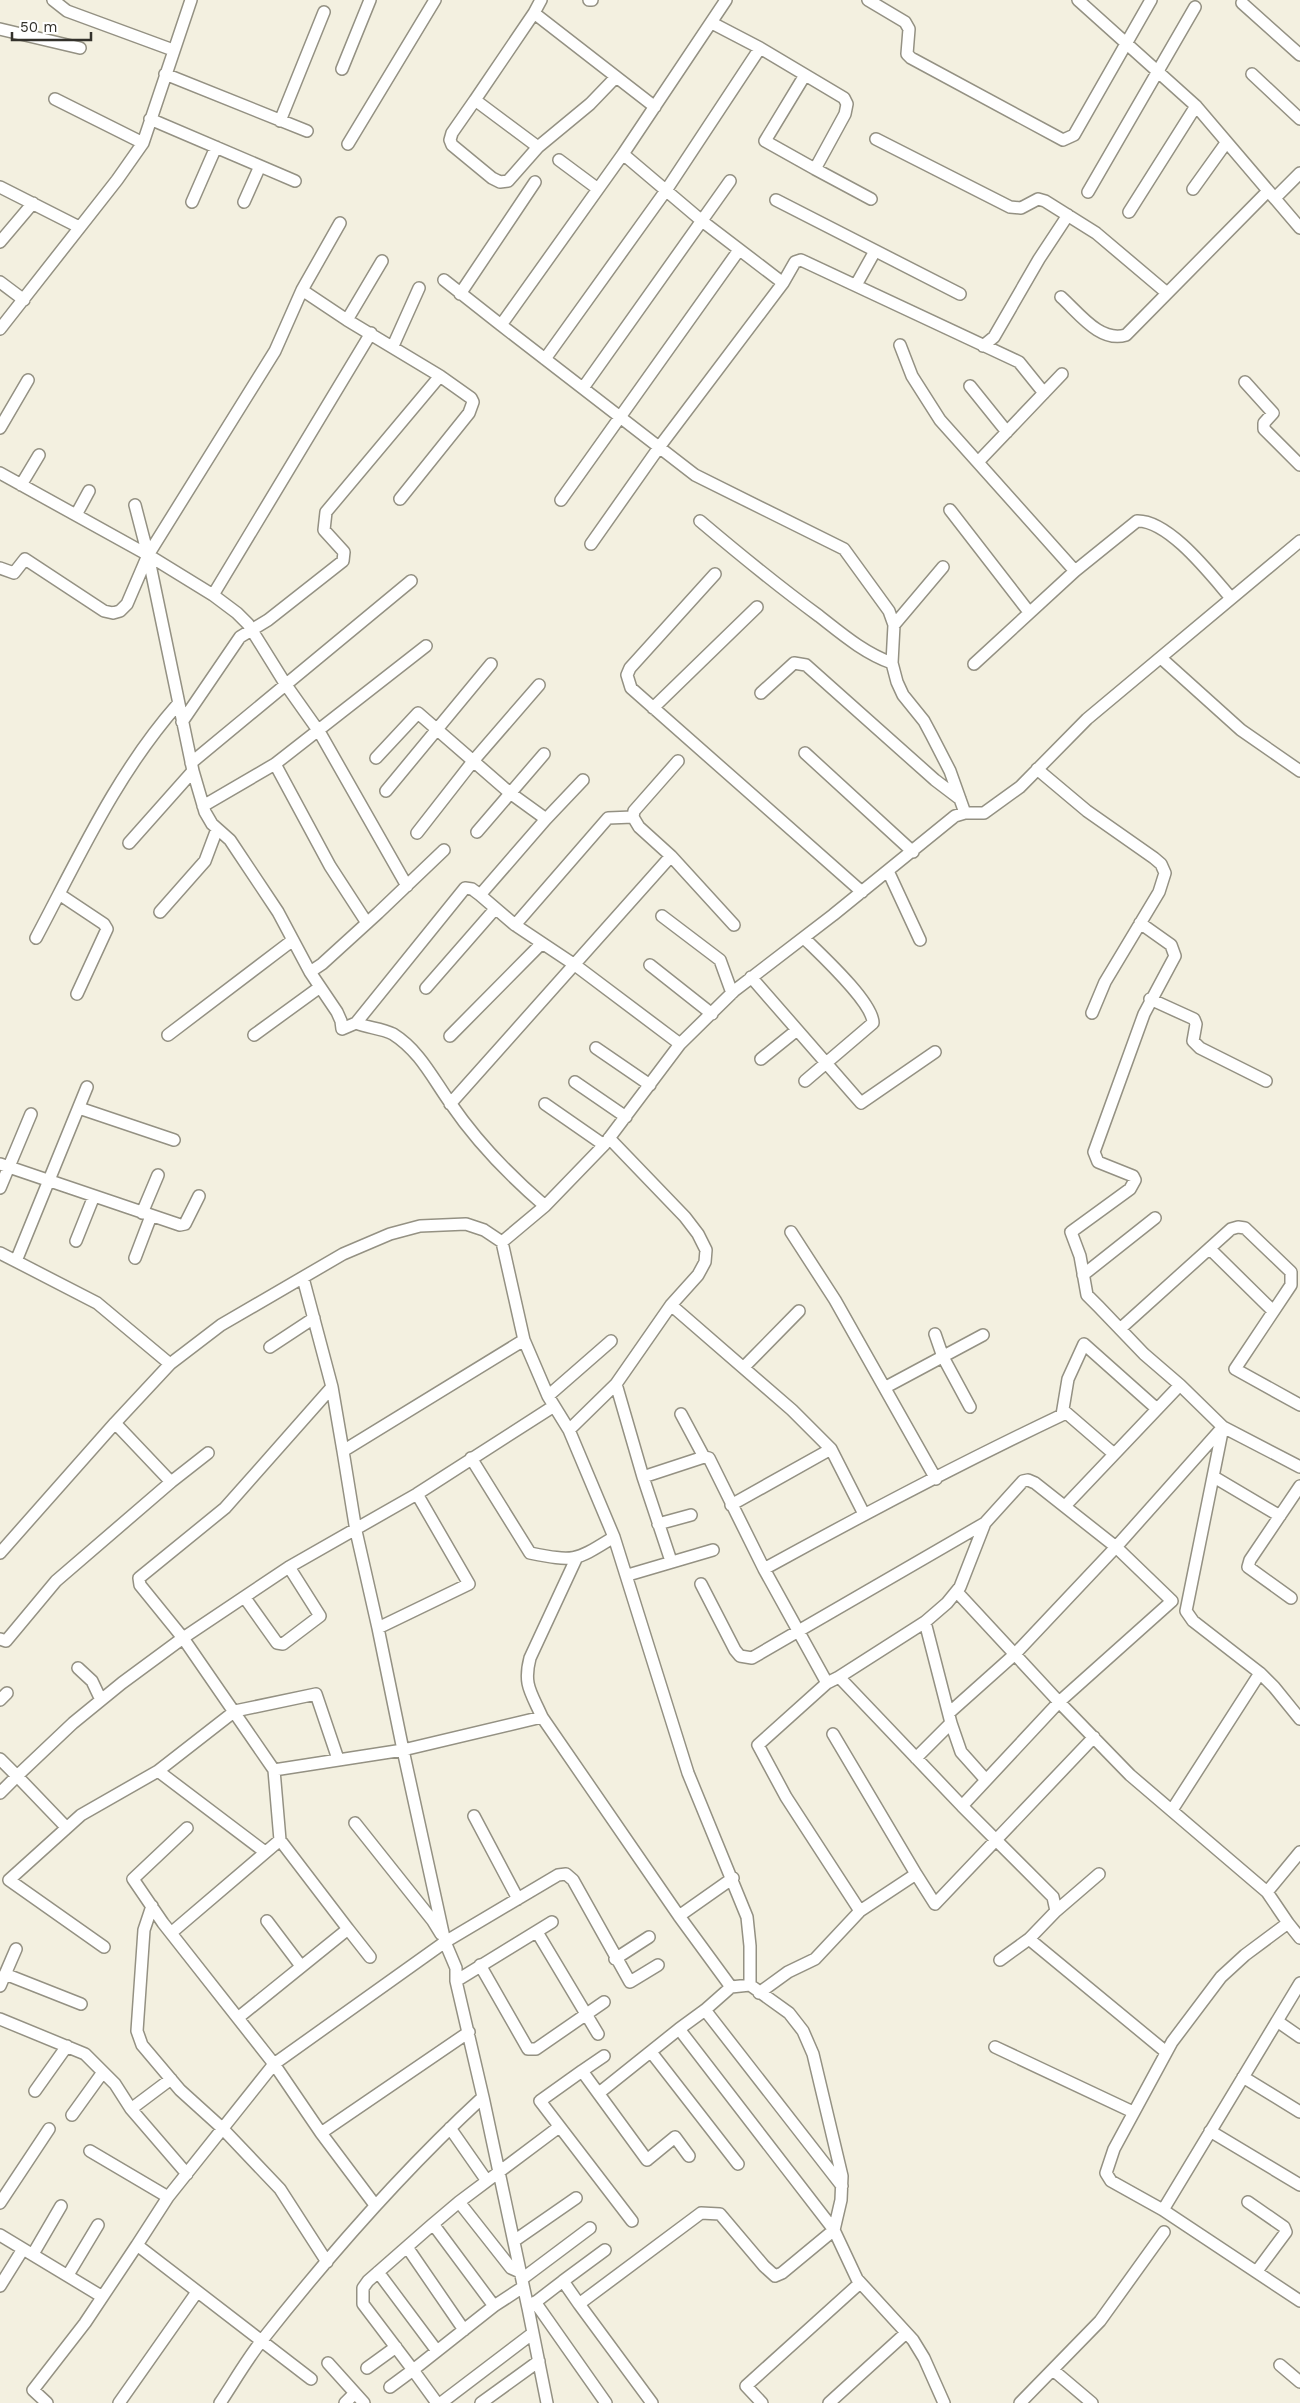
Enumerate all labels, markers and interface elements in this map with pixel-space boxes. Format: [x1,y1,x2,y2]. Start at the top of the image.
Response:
scale bar [12,10,91,42]
text: 50 m [20,18,57,36]

